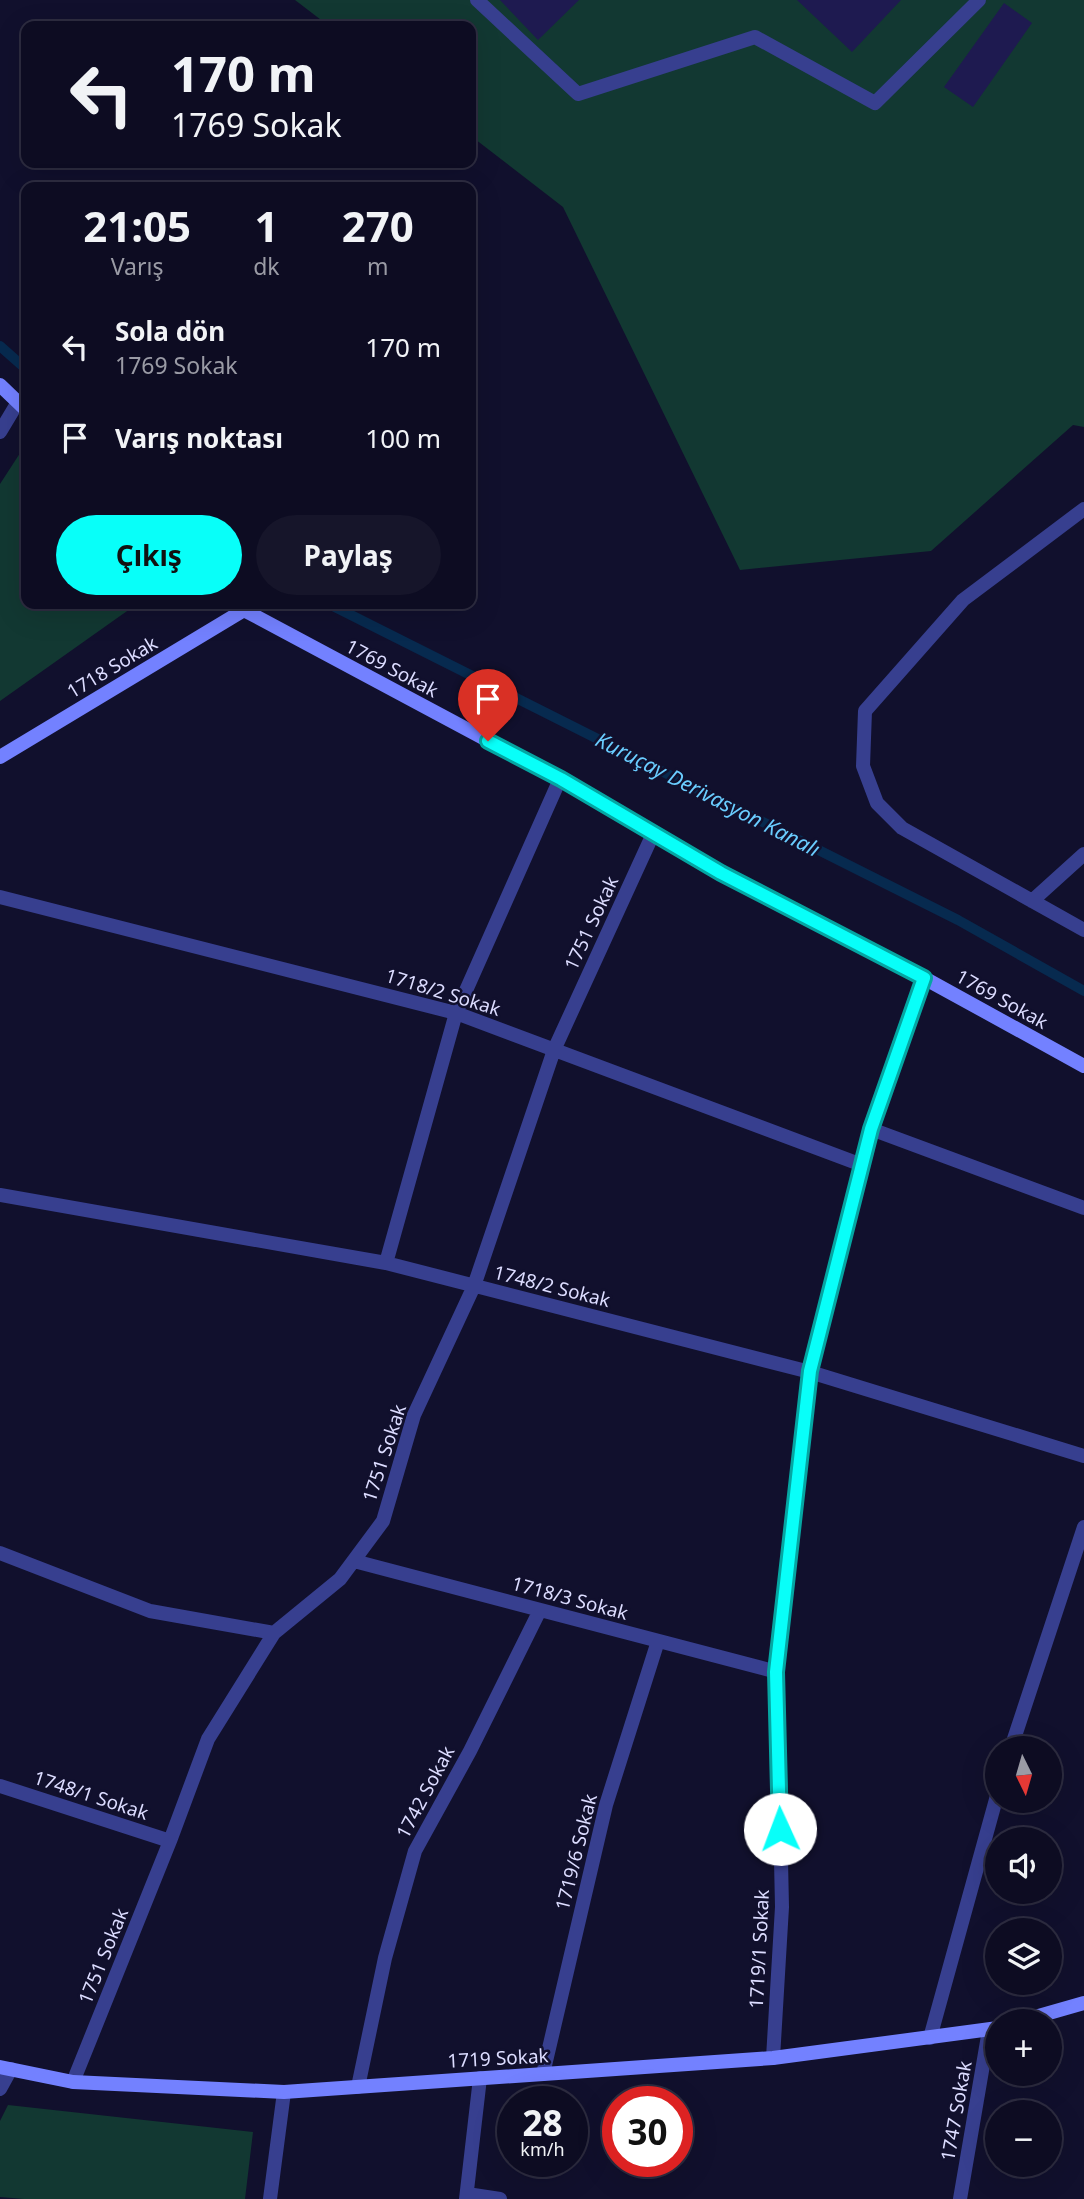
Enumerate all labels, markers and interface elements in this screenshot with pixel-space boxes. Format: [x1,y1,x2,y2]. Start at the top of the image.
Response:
text: 170 m [171,40,316,106]
icon: left [56,49,147,140]
text: 1769 Sokak [171,103,342,146]
text: 21:05 [83,197,191,254]
text: 1 [254,197,278,254]
text: 270 [342,197,414,254]
text: Varış [111,250,163,282]
text: dk [253,250,280,282]
text: m [367,250,389,282]
text: Sola dön [115,313,225,349]
icon: left [56,328,94,366]
text: 170 m [365,329,441,365]
text: 1769 Sokak [115,349,238,381]
icon: arrive [56,419,94,457]
text: Varış noktası [115,420,283,456]
text: 100 m [365,420,441,456]
button: Çıkış [56,515,242,595]
button: Paylaş [256,515,441,595]
street label: 1718 Sokak [62,630,162,704]
street label: 1769 Sokak [341,633,443,703]
pin [458,669,518,741]
icon: arrive [469,680,507,718]
water label: Kuruçay Derivasyon Kanalı [591,725,825,863]
street label: 1751 Sokak [558,872,624,974]
street label: 1718/2 Sokak [382,962,504,1022]
street label: 1769 Sokak [951,963,1053,1035]
street label: 1748/2 Sokak [491,1259,613,1313]
street label: 1751 Sokak [356,1401,412,1505]
street label: 1718/3 Sokak [509,1570,631,1626]
north arrow [985,1736,1062,1813]
map controls [985,1736,1062,2177]
street label: 1742 Sokak [390,1741,460,1843]
street label: 1748/1 Sokak [30,1764,152,1826]
street label: 1719/6 Sokak [549,1791,603,1913]
position arrow [743,1792,817,1866]
button: sound [985,1827,1062,1904]
street label: 1719/1 Sokak [743,1889,775,2009]
street label: 1751 Sokak [72,1904,134,2008]
button: layers [985,1918,1062,1995]
button: + [985,2009,1062,2086]
street label: 1719 Sokak [447,2042,549,2074]
street label: 1747 Sokak [934,2059,978,2163]
speed limit sign: 30 [602,2086,693,2177]
text: 28 [522,2099,563,2146]
button: − [985,2100,1062,2177]
text: km/h [520,2137,565,2161]

